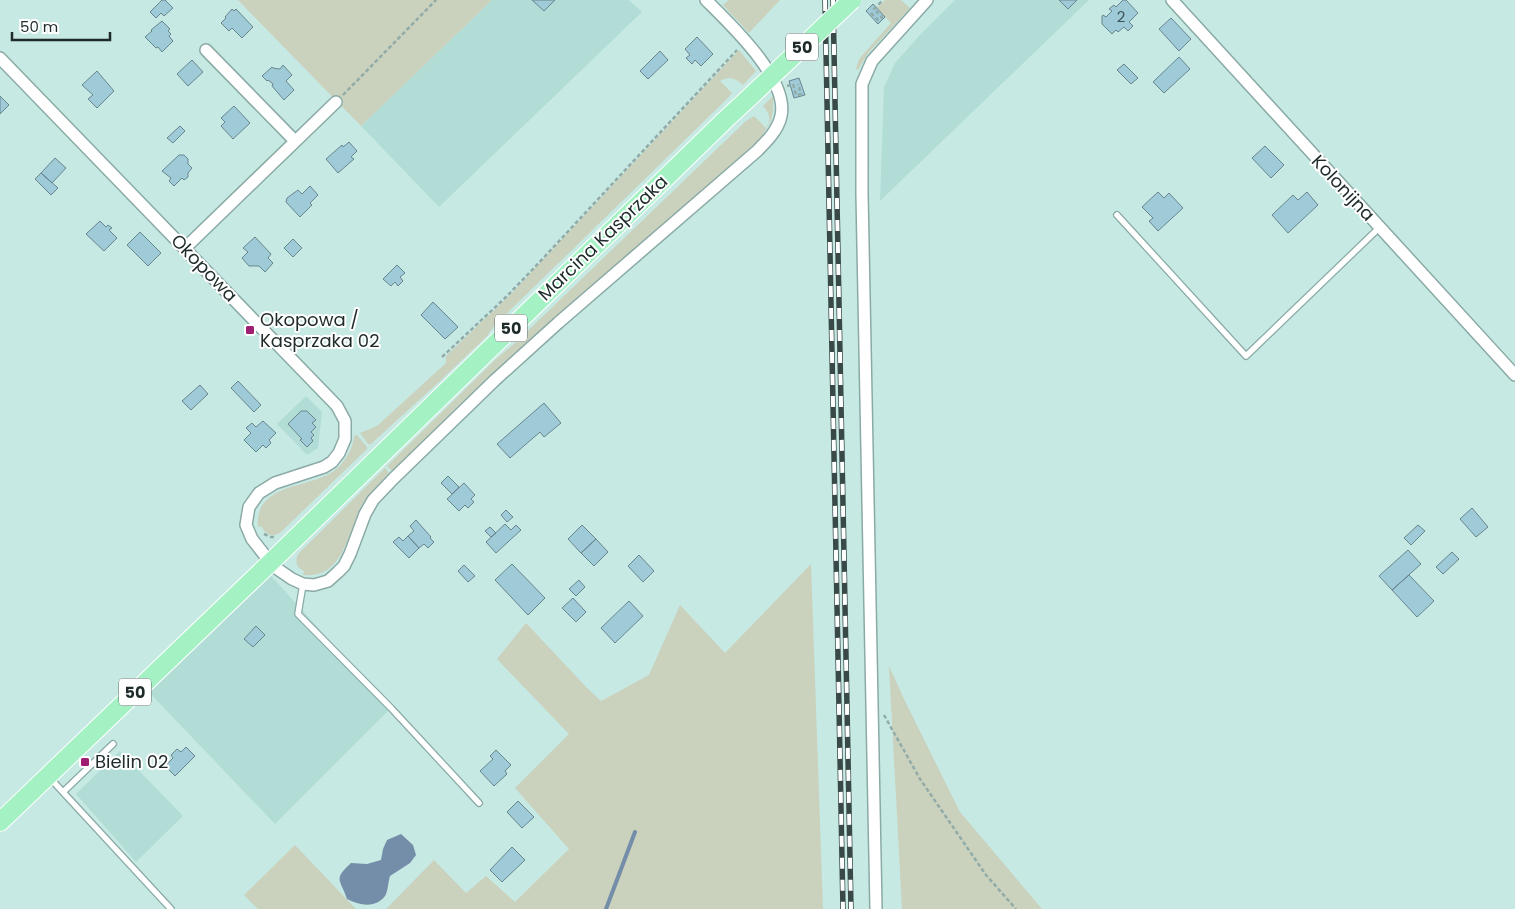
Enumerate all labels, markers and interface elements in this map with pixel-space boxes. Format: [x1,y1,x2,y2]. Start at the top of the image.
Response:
house number: 2 [1117,6,1125,27]
scale bar [12,10,110,42]
text: 50 m [20,16,58,37]
road number: 50 [786,34,818,61]
street label: Kolonijna [1306,149,1381,226]
street label: Marcina Kasprzaka [532,169,673,306]
street label: Okopowa [166,228,243,307]
place label: Okopowa / Kasprzaka 02 [260,307,379,353]
road number: 50 [495,314,527,342]
marker: Okopowa / Kasprzaka 02 [244,324,256,336]
road number: 50 [119,679,151,706]
place label: Bielin 02 [95,749,168,774]
marker: Bielin 02 [79,756,91,768]

